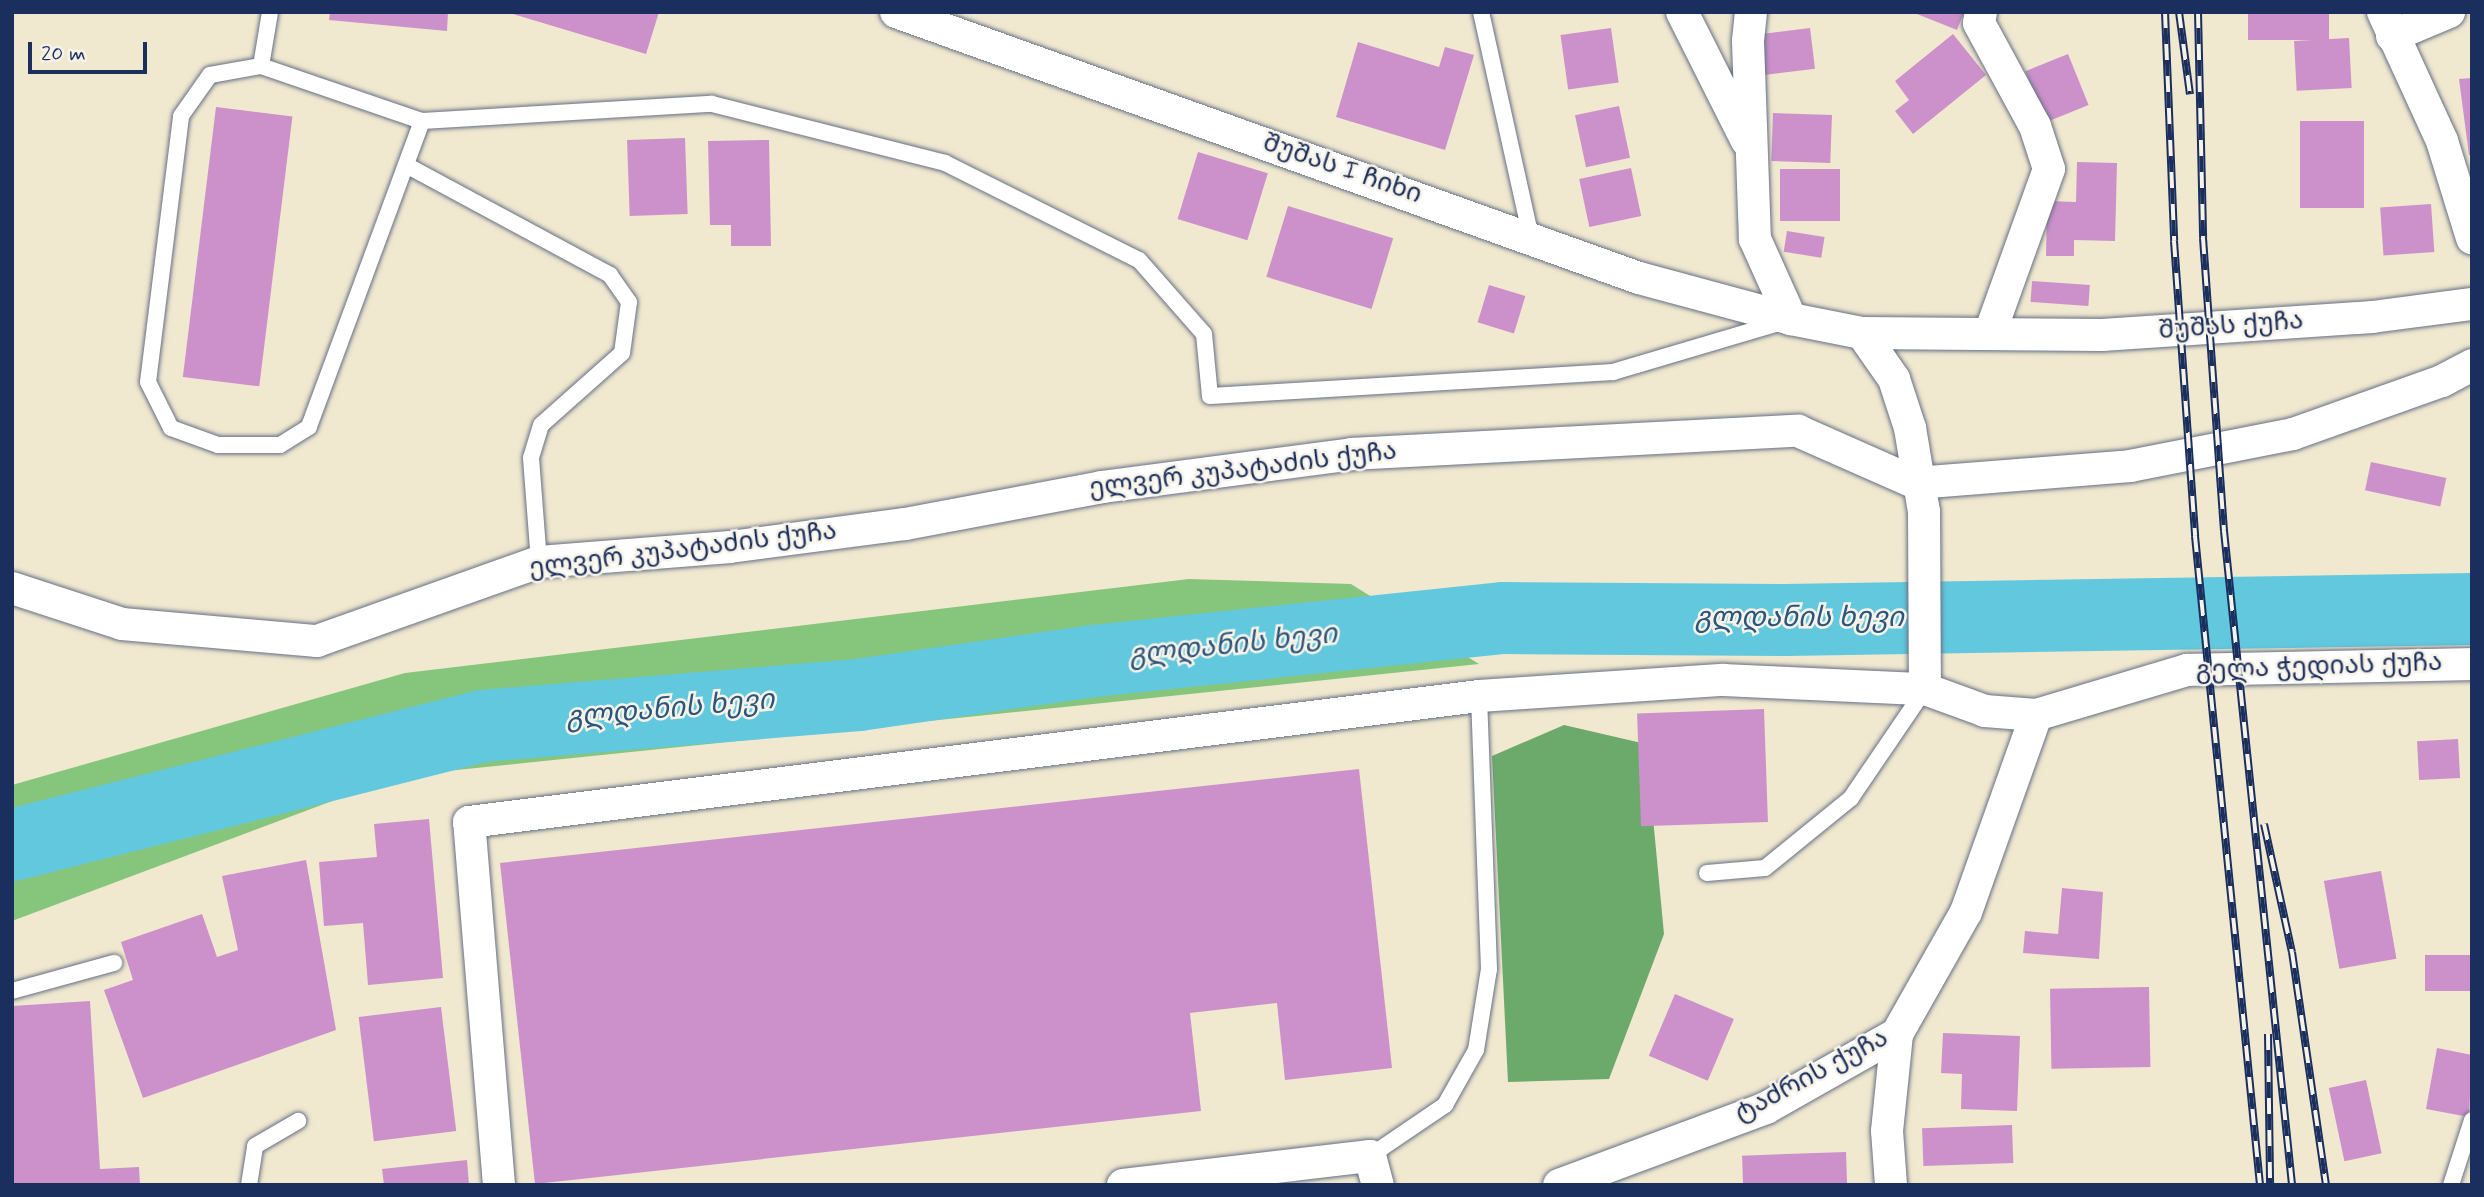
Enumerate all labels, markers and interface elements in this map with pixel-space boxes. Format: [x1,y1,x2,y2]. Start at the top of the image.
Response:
scale bar [32,28,150,72]
text: 20 m [41,40,86,68]
street label: შუშას I ჩიხი [1258,128,1426,212]
street label: შუშას ქუჩა [2158,306,2304,348]
street label: ელვერ კუპატაძის ქუჩა [1088,437,1398,505]
street label: ელვერ კუპატაძის ქუჩა [528,517,838,585]
water label: გლდანის ხევი [1694,602,1904,636]
water label: გლდანის ხევი [1127,618,1339,674]
street label: გელა ჭედიას ქუჩა [2195,648,2443,688]
water label: გლდანის ხევი [564,684,776,736]
street label: ტაძრის ქუჩა [1730,1024,1894,1130]

